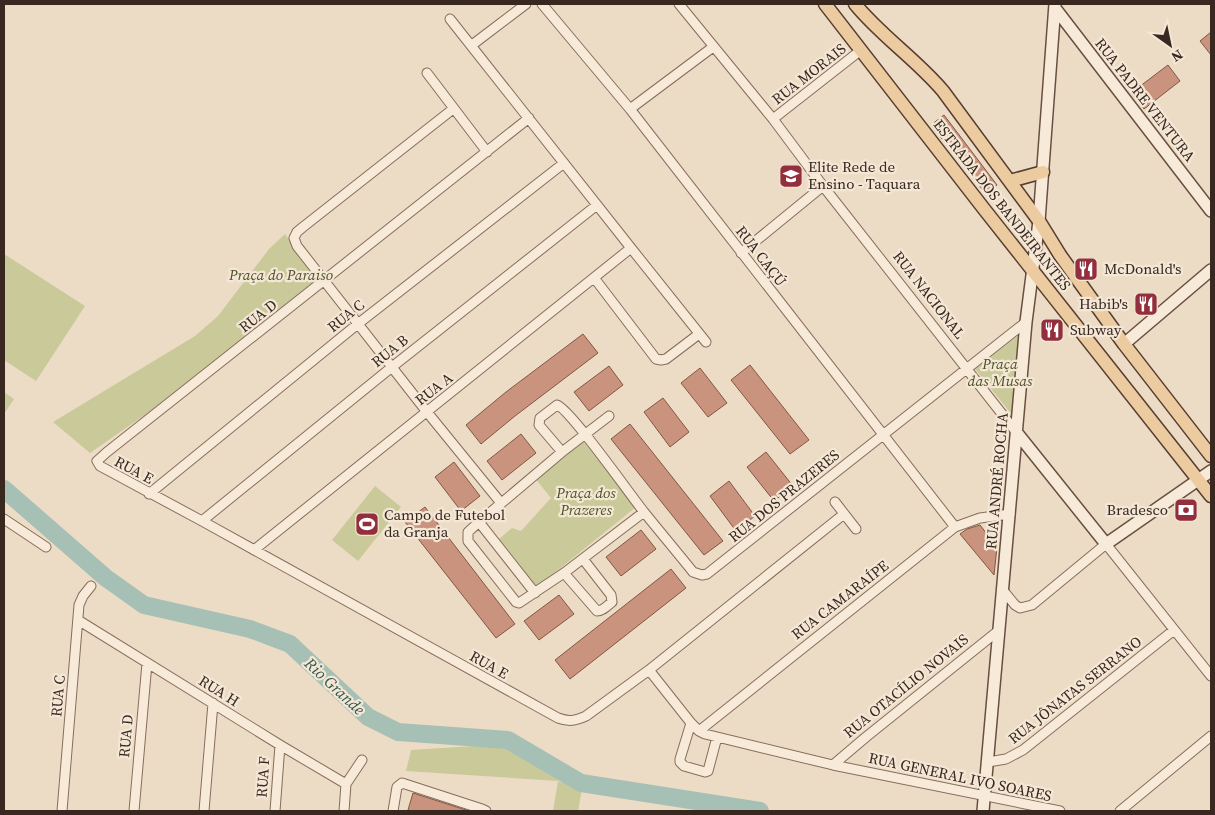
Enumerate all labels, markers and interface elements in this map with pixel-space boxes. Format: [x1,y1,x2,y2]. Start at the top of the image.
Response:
north arrow [1145,20,1195,70]
street label: RUA PADRE VENTURA [1091,34,1199,166]
street label: RUA MORAIS [767,38,850,109]
street label: ESTRADA DOS BANDEIRANTES [929,115,1076,295]
place label: Elite Rede de Ensino - Taquara [808,156,921,194]
school or university icon: Elite Rede de Ensino - Taquara [778,163,804,189]
street label: RUA CAÇÚ [731,221,792,290]
street label: RUA NACIONAL [888,246,970,343]
restaurant icon: McDonald's [1073,256,1099,282]
place label: McDonald's [1104,258,1181,279]
park label: Praça do Paraiso [228,264,333,285]
restaurant icon: Habib's [1133,291,1159,317]
place label: Habib's [1079,293,1128,314]
street label: RUA D [234,294,281,337]
street label: RUA C [323,294,369,337]
restaurant icon: Subway [1039,317,1065,343]
place label: Subway [1070,319,1122,340]
street label: RUA B [367,329,413,372]
park label: Praça das Musas [968,353,1033,391]
street label: RUA A [411,367,457,410]
street label: RUA ANDRÉ ROCHA [980,412,1013,550]
street label: RUA DOS PRAZERES [724,444,844,547]
street label: RUA E [111,451,157,489]
park label: Praça dos Prazeres [555,482,616,520]
bank icon: Bradesco [1173,497,1199,523]
place label: Bradesco [1107,499,1168,520]
place label: Campo de Futebol da Granja [384,504,506,542]
sports icon: Campo de Futebol da Granja [354,511,380,537]
street label: RUA CAMARAÍPE [787,555,893,644]
street label: RUA OTACÍLIO NOVAIS [839,628,973,743]
street label: RUA JÔNATAS SERRANO [1004,631,1146,748]
street label: RUA E [466,645,512,684]
water label: Rio Grande [299,652,370,720]
street label: RUA H [195,670,244,711]
street label: RUA C [45,674,70,718]
street label: RUA D [113,714,138,758]
street label: RUA GENERAL IVO SOARES [867,747,1054,806]
street label: RUA F [251,755,274,798]

